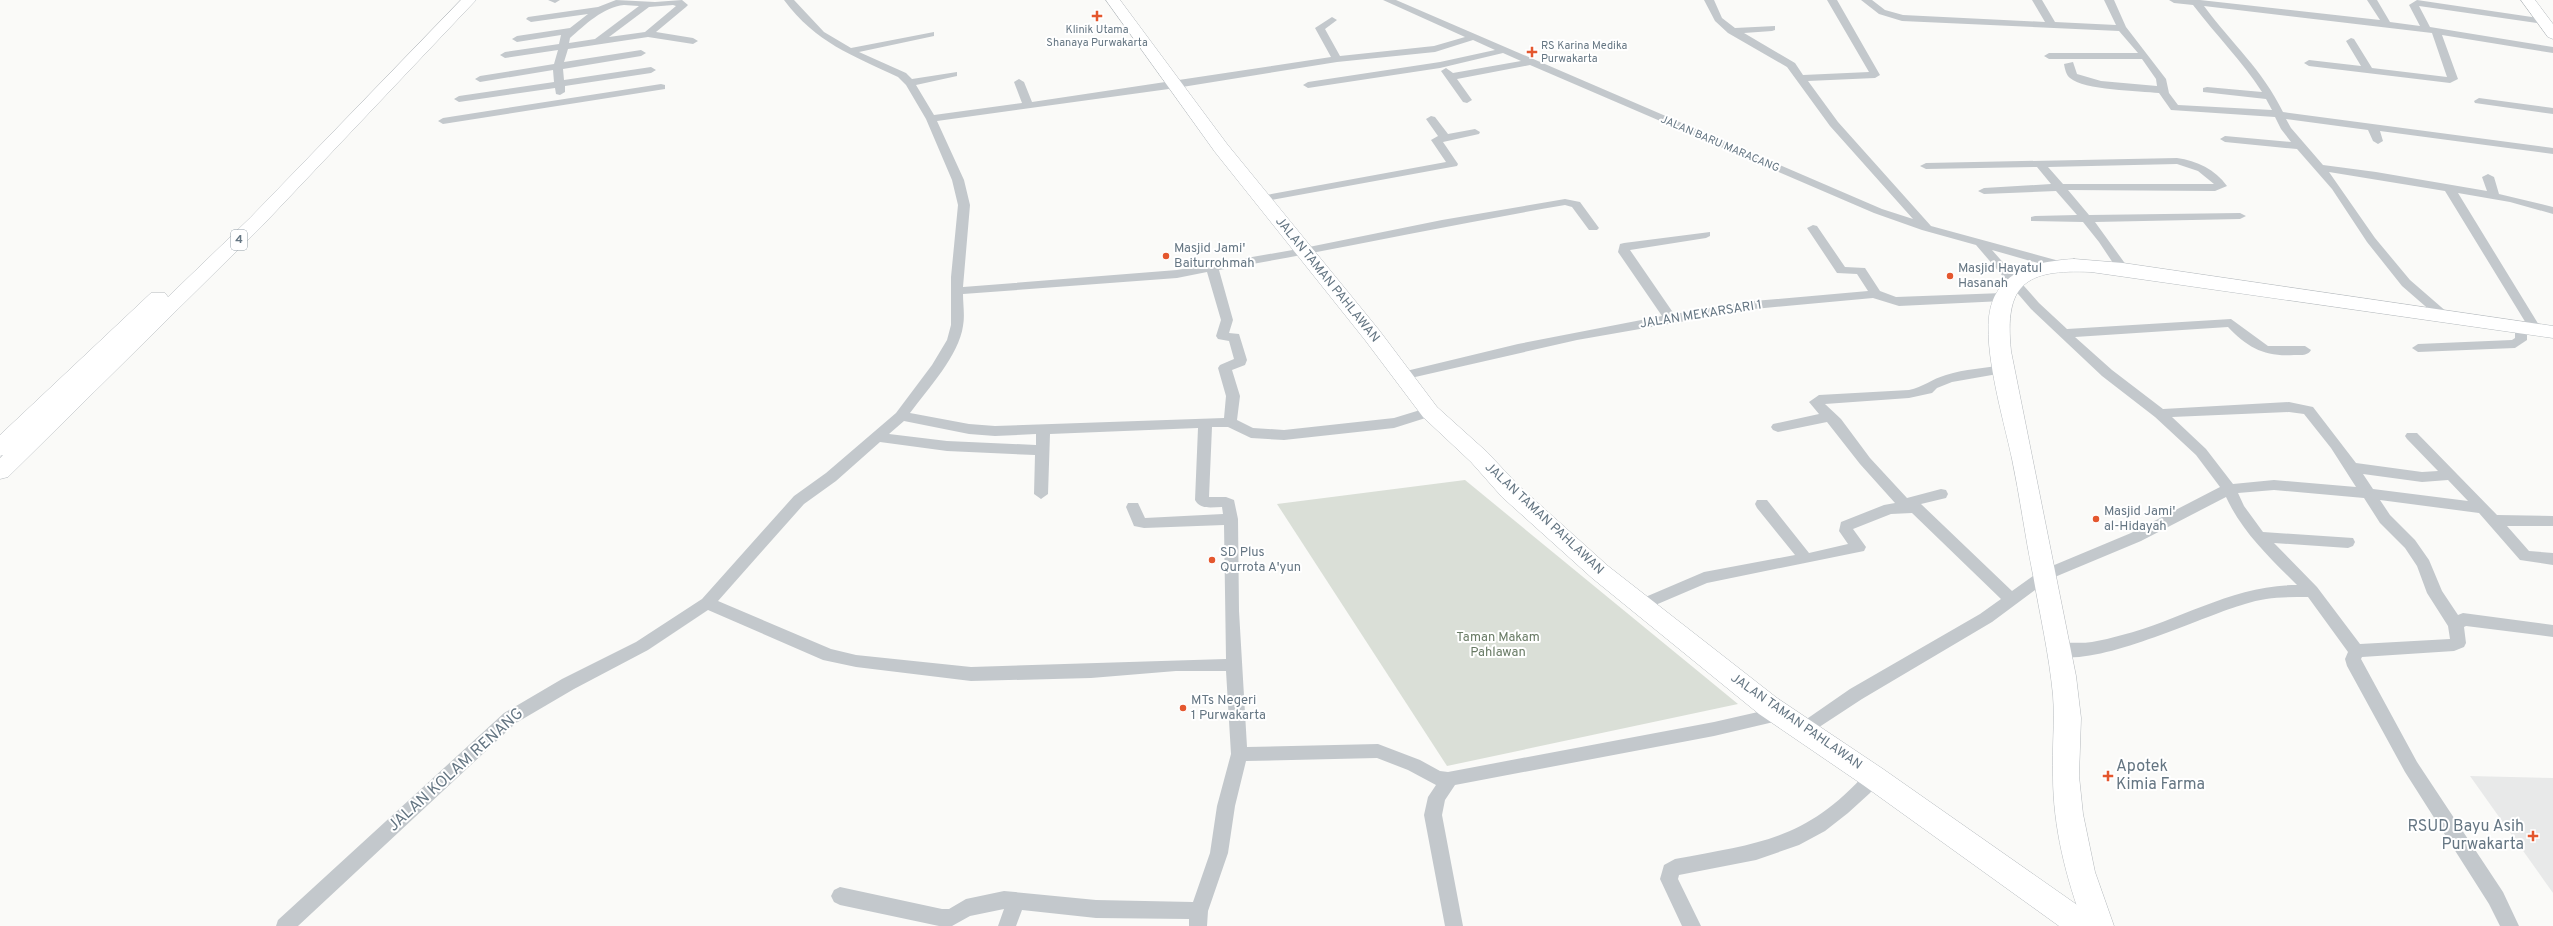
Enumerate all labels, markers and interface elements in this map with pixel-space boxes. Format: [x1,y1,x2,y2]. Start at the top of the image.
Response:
marker: Klinik Utama Shanaya Purwakarta [1091,10,1103,22]
place label: Klinik Utama Shanaya Purwakarta [1046,23,1148,50]
place label: RS Karina Medika Purwakarta [1541,39,1627,66]
marker: RS Karina Medika Purwakarta [1526,46,1538,58]
street label: JALAN BARU MARACANG [1658,113,1782,175]
street label: JALAN TAMAN PAHLAWAN [1271,214,1383,346]
road number: 4 [231,230,247,250]
place label: Masjid Jami' Baiturrohmah [1174,241,1254,272]
marker: Masjid Jami' Baiturrohmah [1161,251,1171,261]
place label: Masjid Hayatul Hasanah [1958,261,2042,292]
marker: Masjid Hayatul Hasanah [1945,271,1955,281]
street label: JALAN MEKARSARI 1 [1639,297,1763,333]
street label: JALAN TAMAN PAHLAWAN [1481,460,1607,578]
place label: Masjid Jami' al-Hidayah [2104,504,2175,535]
marker: Masjid Jami' al-Hidayah [2091,514,2101,524]
place label: SD Plus Qurrota A'yun [1220,545,1301,576]
marker: SD Plus Qurrota A'yun [1207,555,1217,565]
park label: Taman Makam Pahlawan [1456,630,1540,661]
street label: JALAN TAMAN PAHLAWAN [1727,670,1865,774]
place label: MTs Negeri 1 Purwakarta [1191,693,1266,724]
marker: MTs Negeri 1 Purwakarta [1178,703,1188,713]
street label: JALAN KOLAM RENANG [384,704,528,836]
place label: Apotek Kimia Farma [2116,757,2205,795]
marker: Apotek Kimia Farma [2103,771,2113,781]
place label: RSUD Bayu Asih Purwakarta [2407,817,2524,855]
marker: RSUD Bayu Asih Purwakarta [2527,830,2539,842]

